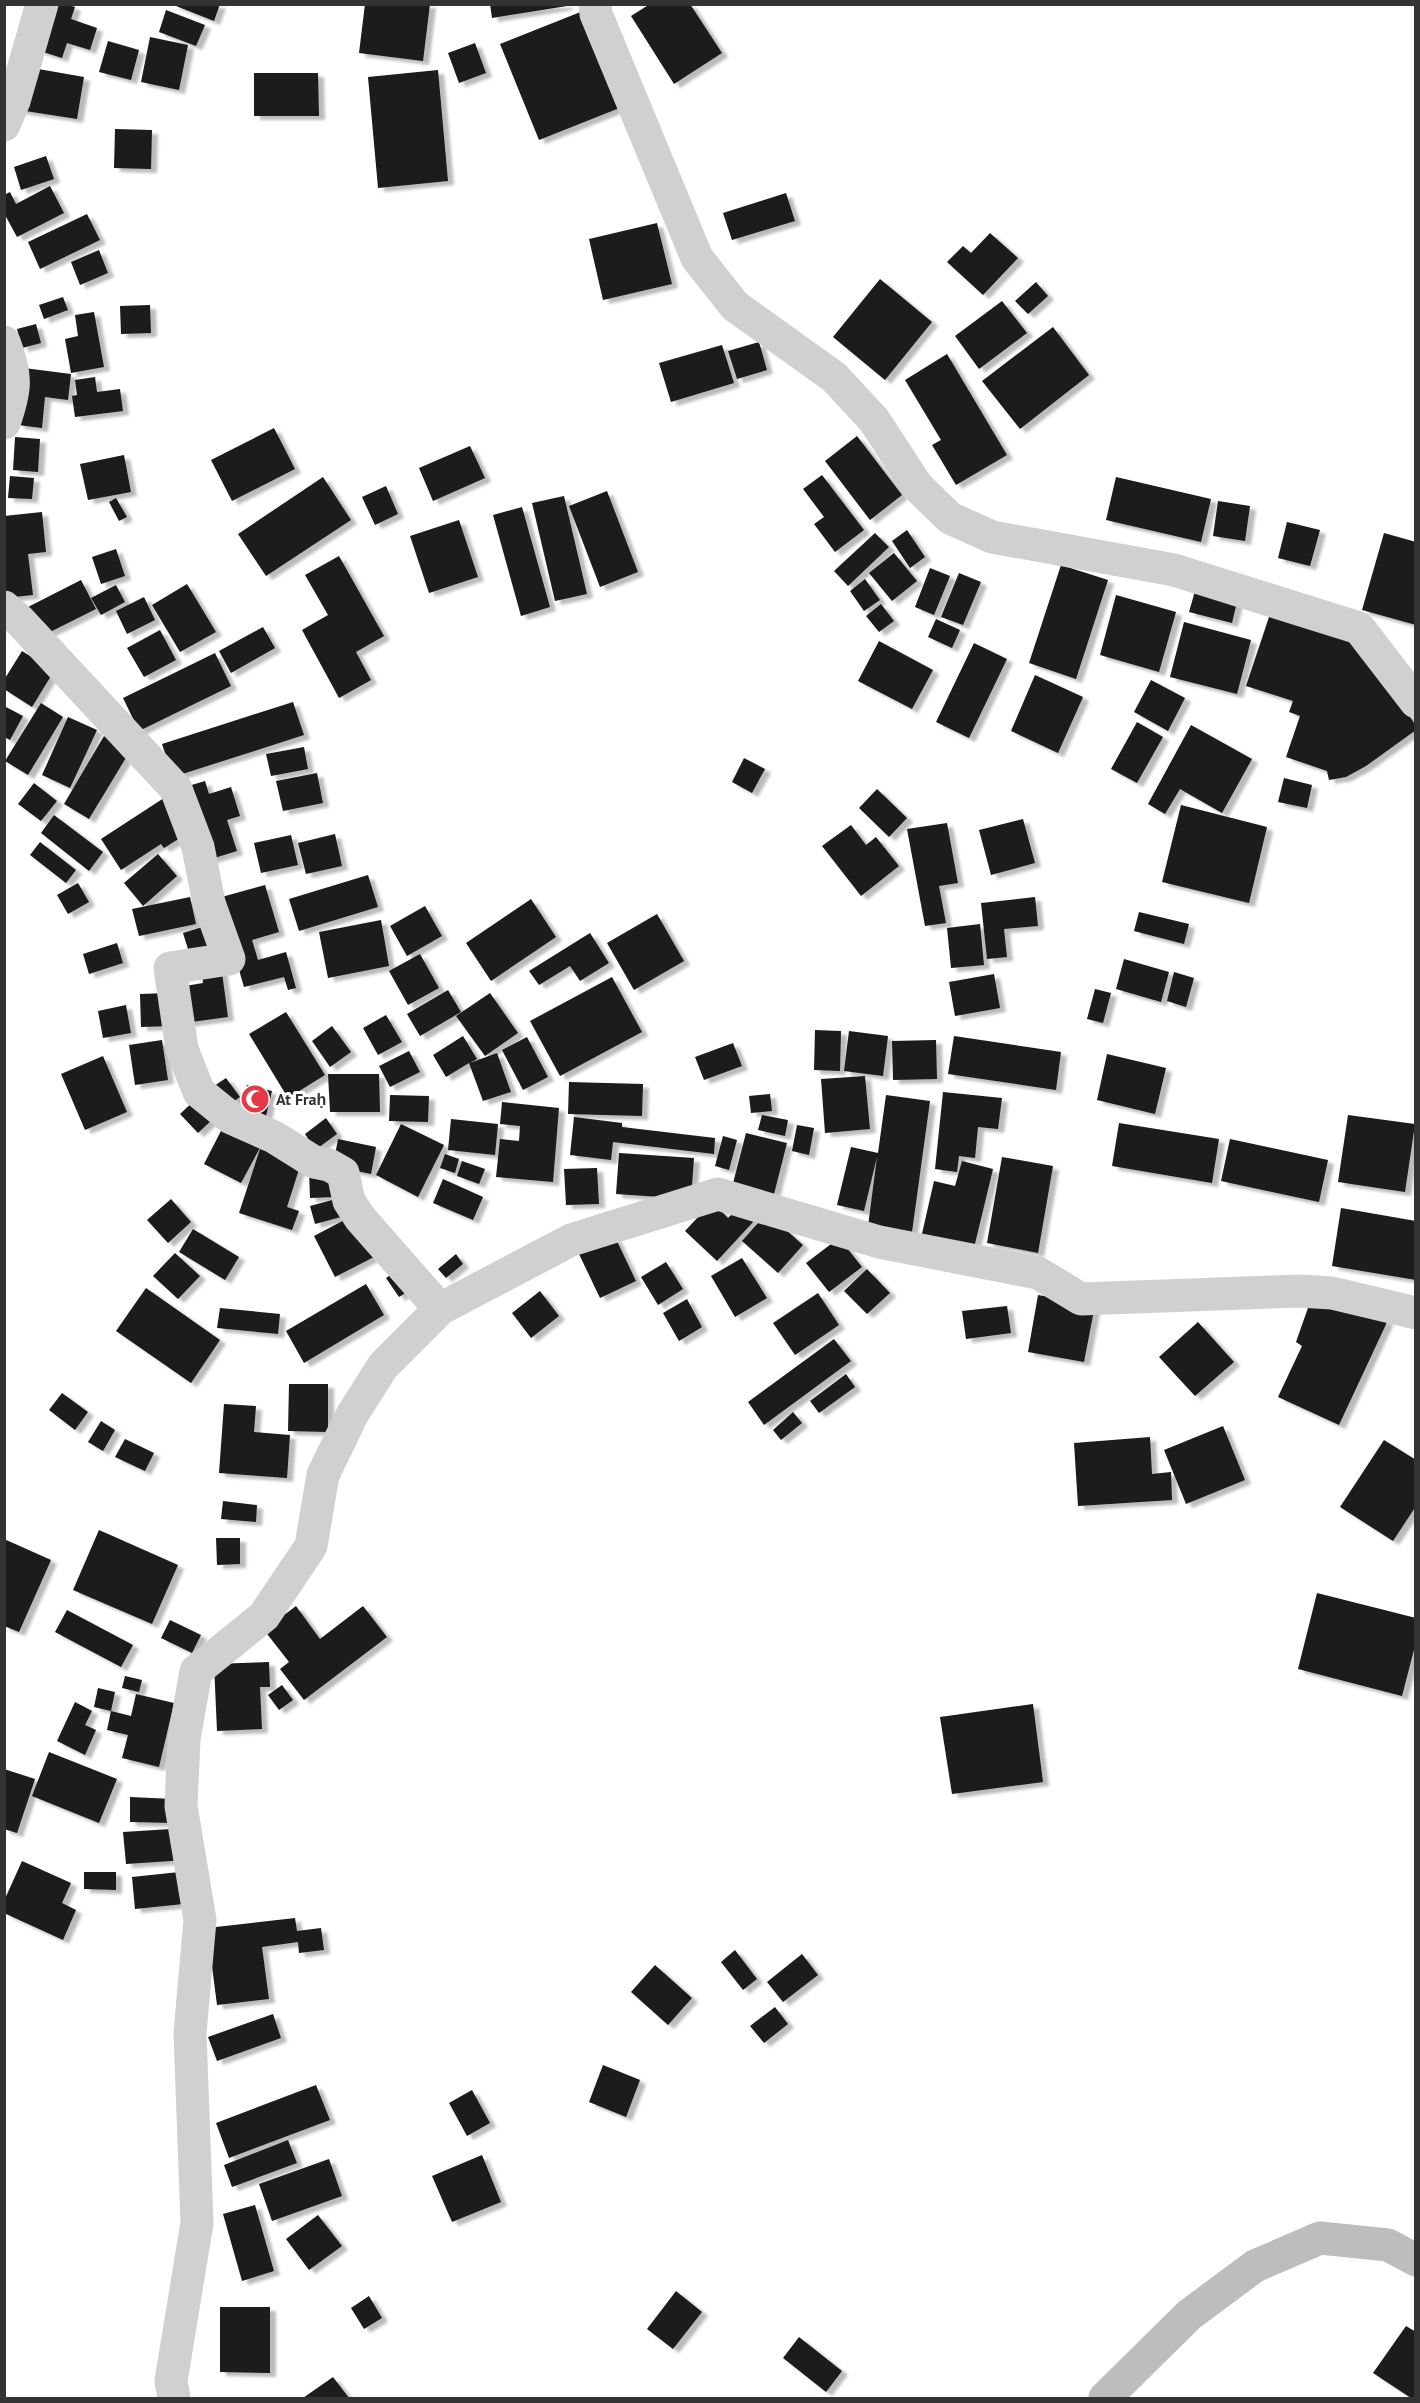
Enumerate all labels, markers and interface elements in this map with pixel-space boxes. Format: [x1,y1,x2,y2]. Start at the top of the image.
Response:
mosque icon: At Fraḥ [239,1083,271,1115]
place label: At Fraḥ [276,1089,326,1109]

